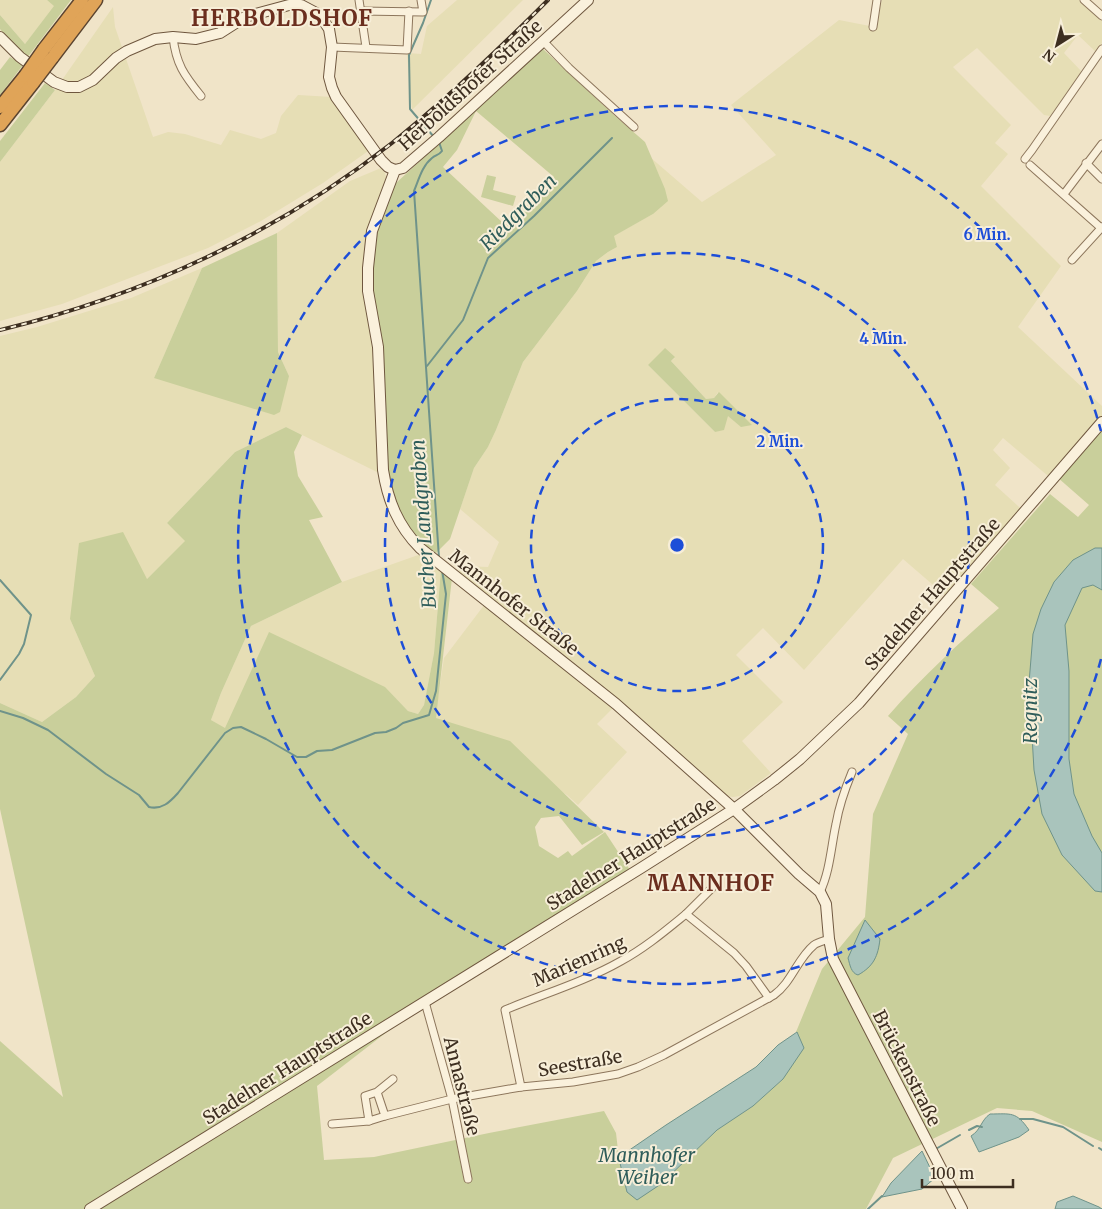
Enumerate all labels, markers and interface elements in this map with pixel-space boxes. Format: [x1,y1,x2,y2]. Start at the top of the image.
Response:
district label: HERBOLDSHOF [191,4,373,32]
street label: Herboldshofer Straße [393,14,547,156]
north arrow [1032,20,1082,70]
text: N [1040,45,1059,66]
water label: Riedgraben [475,169,561,255]
text: 6 Min. [963,225,1011,244]
text: 4 Min. [859,329,907,348]
text: 2 Min. [757,432,803,451]
water label: Bucher Landgraben [405,439,441,609]
street label: Stadelner Hauptstraße [859,513,1005,675]
centre of rings [668,536,686,554]
street label: Mannhofer Straße [444,544,584,660]
water label: Regnitz [1018,678,1042,744]
street label: Stadelner Hauptstraße [542,793,720,915]
district label: MANNHOF [647,869,775,897]
street label: Marienring [529,930,629,992]
street label: Brückenstraße [868,1006,946,1130]
street label: Stadelner Hauptstraße [198,1007,376,1129]
street label: Annastraße [438,1033,485,1138]
street label: Seestraße [536,1044,624,1082]
water label: Mannhofer Weiher [598,1143,696,1189]
scale bar [922,1156,1013,1188]
text: 100 m [930,1164,974,1183]

